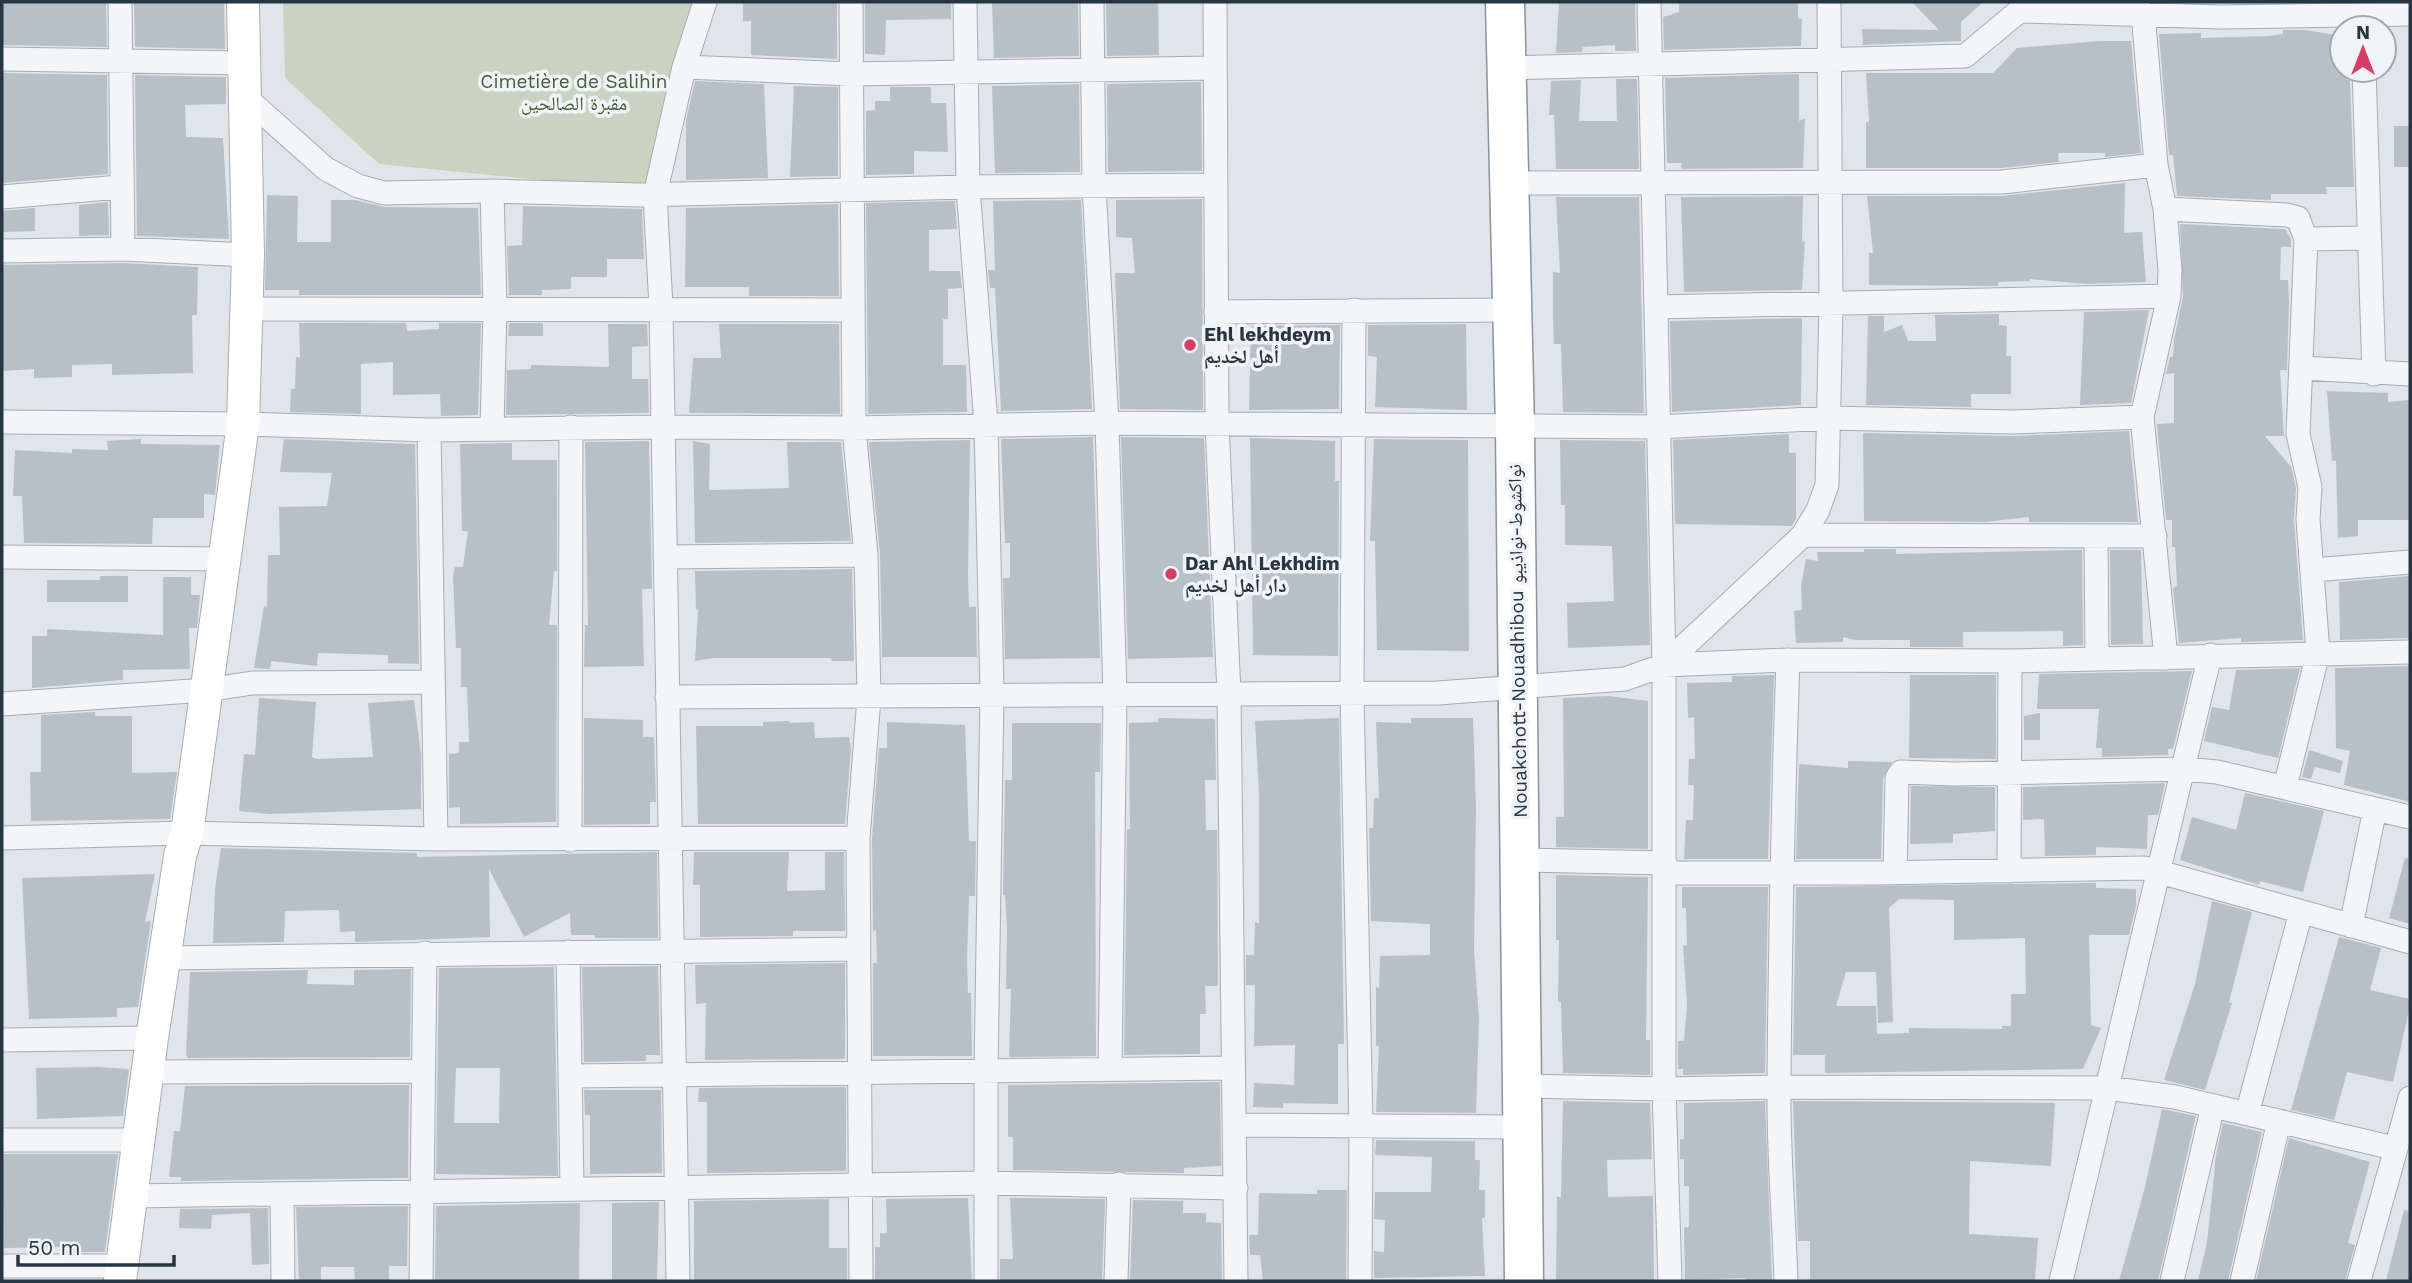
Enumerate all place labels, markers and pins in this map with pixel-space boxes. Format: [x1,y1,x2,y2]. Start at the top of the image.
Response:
place label: Ehl lekhdeym أهل لخديم [1204,323,1331,369]
marker: Ehl lekhdeym أهل لخديم [1182,337,1198,353]
place label: Dar Ahl Lekhdim دار أهل لخديم [1185,552,1340,598]
marker: Dar Ahl Lekhdim دار أهل لخديم [1163,566,1179,582]

